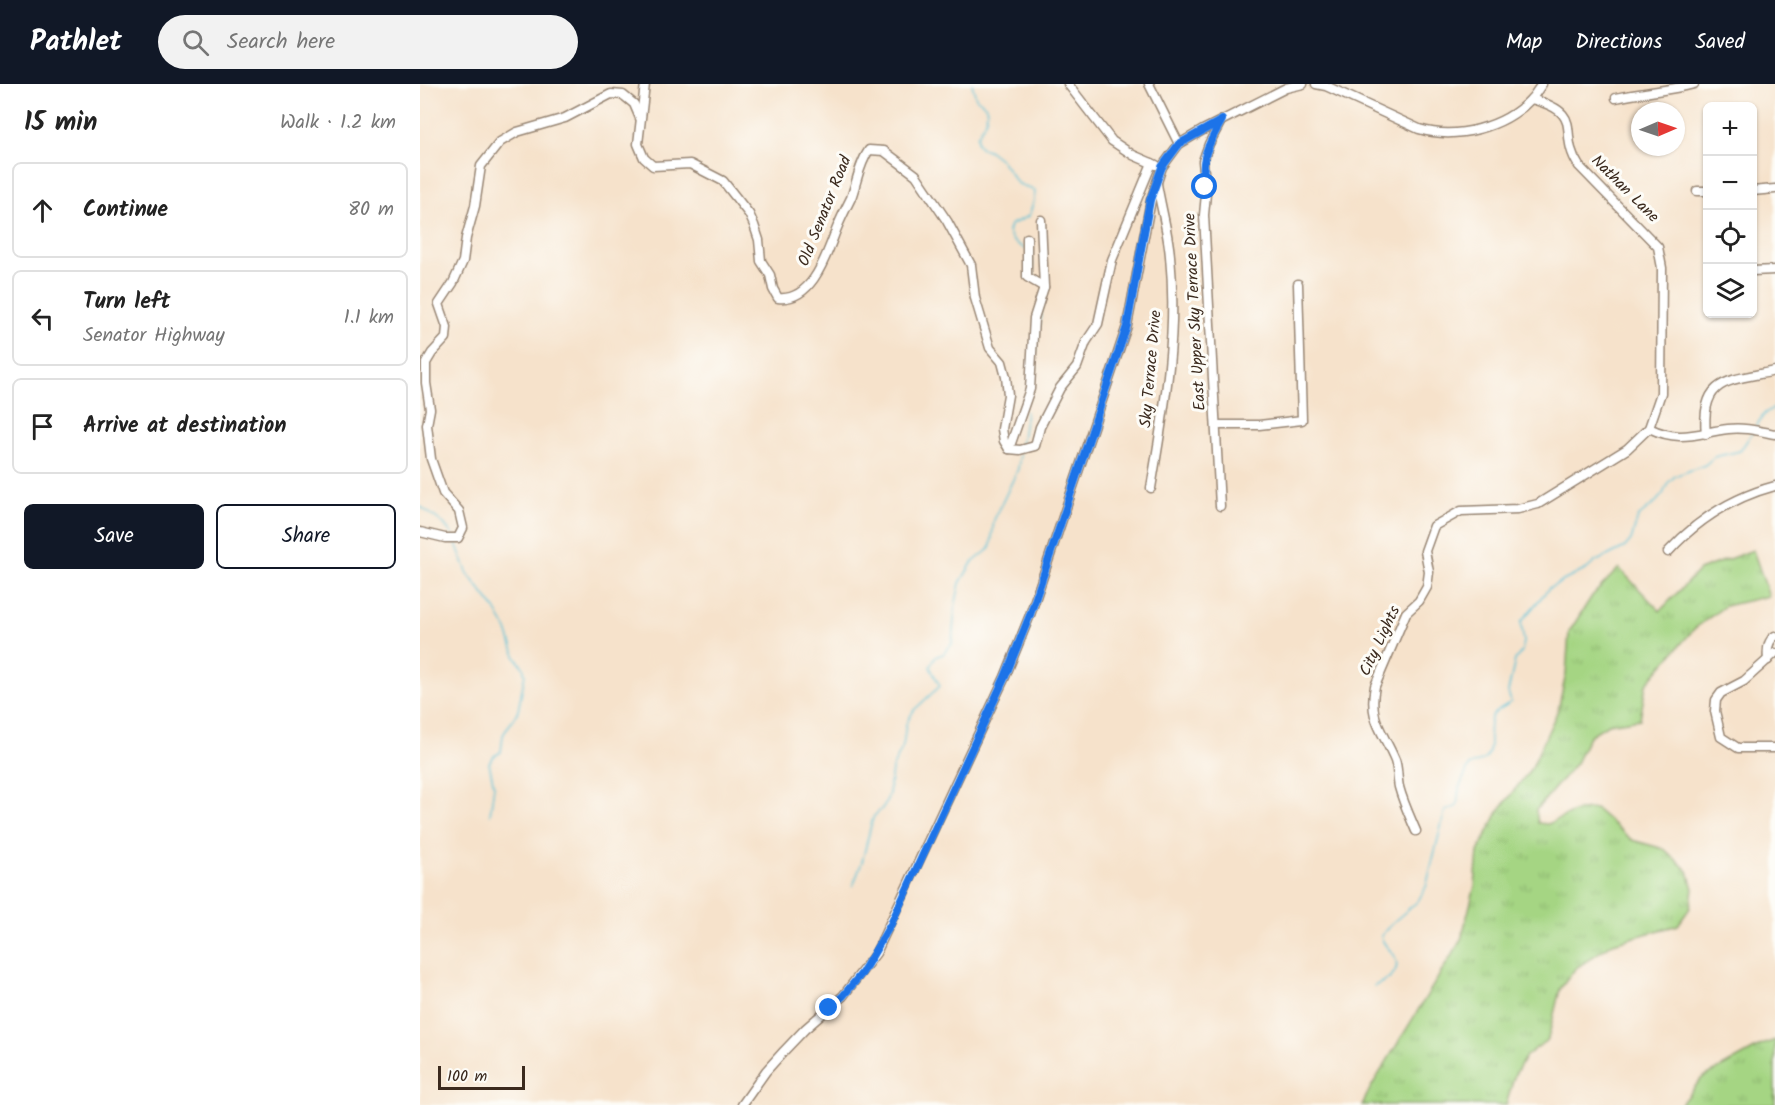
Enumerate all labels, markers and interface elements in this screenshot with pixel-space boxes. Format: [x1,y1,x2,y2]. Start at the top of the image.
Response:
search box [158,15,578,69]
text: Pathlet [30,20,122,65]
text: Search here [227,25,335,60]
icon: search [179,26,212,59]
text: Map [1506,26,1542,59]
text: Directions [1575,26,1662,59]
text: Saved [1695,26,1745,59]
text: 15 min [24,102,97,144]
north arrow [1631,102,1685,156]
map controls [1703,102,1757,318]
button: + [1703,102,1757,156]
text: Walk · 1.2 km [280,107,396,139]
street label: Nathan Lane [1585,149,1665,229]
street label: Old Senator Road [791,151,859,270]
button: − [1703,156,1757,210]
route start [1191,173,1217,199]
text: Continue [83,193,168,228]
icon: ahead [26,194,59,227]
text: 80 m [348,194,394,226]
button: locate [1703,210,1757,264]
street label: East Upper Sky Terrace Drive [1177,213,1213,411]
button: layers [1703,264,1757,318]
text: Turn left [83,285,170,320]
icon: left [26,302,59,335]
text: 1.1 km [343,302,394,334]
street label: Sky Terrace Drive [1133,309,1169,429]
text: Senator Highway [83,320,225,352]
text: Arrive at destination [83,409,286,444]
icon: arrive [26,410,59,443]
button: Save [24,504,204,569]
button: Share [216,504,396,569]
street label: City Lights [1353,601,1407,680]
route end [815,994,841,1020]
scale bar [438,1063,525,1090]
text: 100 m [447,1064,487,1089]

